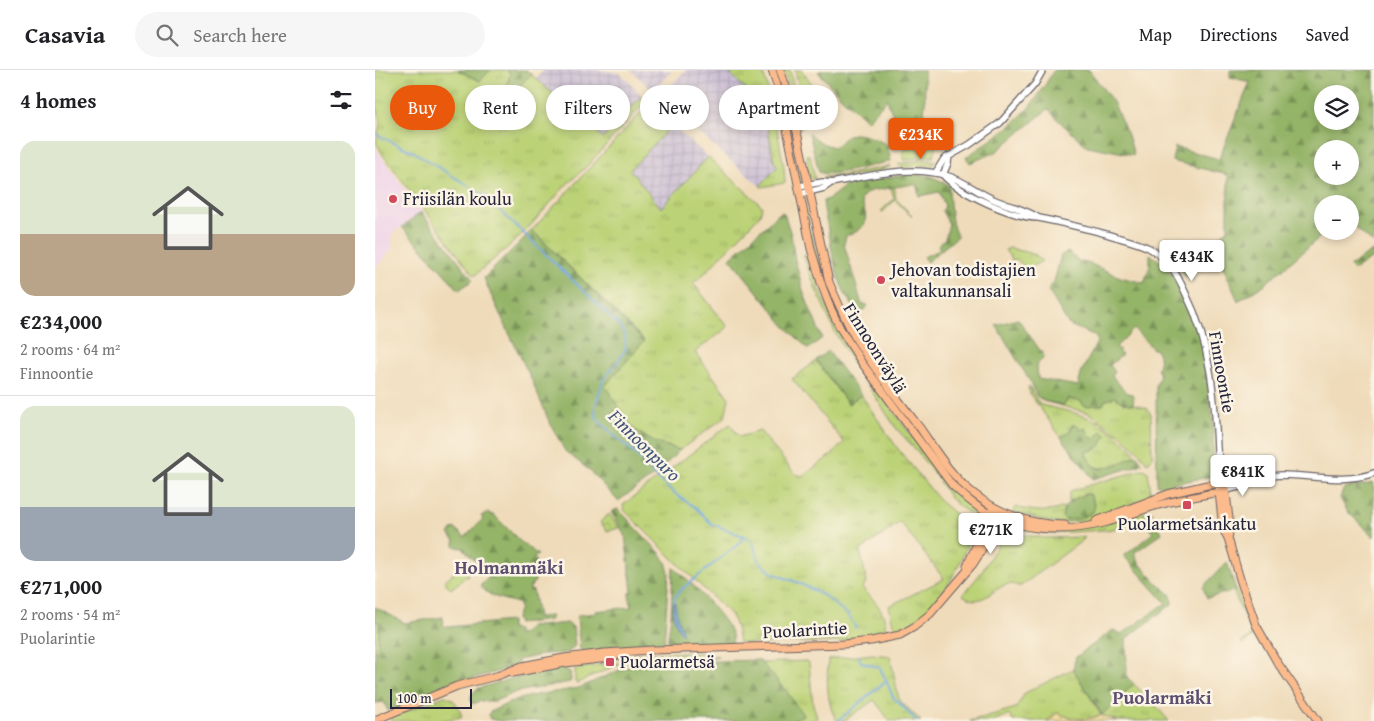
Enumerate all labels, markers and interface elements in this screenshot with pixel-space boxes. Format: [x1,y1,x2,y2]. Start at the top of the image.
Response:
search box [135,12,485,57]
text: Casavia [25,17,105,52]
icon: search [153,21,181,49]
text: Search here [193,21,287,49]
text: Map [1139,21,1172,48]
text: Directions [1200,21,1277,48]
text: Saved [1305,21,1349,48]
text: 4 homes [20,85,96,116]
chip: Buy [390,85,455,130]
chip: Rent [465,85,536,130]
chip: Filters [546,85,630,130]
chip: New [640,85,709,130]
chip: Apartment [719,85,838,130]
map controls [1314,85,1359,240]
button: layers [1314,85,1359,130]
icon: filters [327,86,355,114]
pin: €234K [886,118,956,160]
text: €234K [899,122,943,146]
button: + [1314,140,1359,185]
icon: home [143,173,233,263]
place label: Friisilän koulu [403,185,512,212]
marker: Friisilän koulu [387,193,399,205]
button: − [1314,195,1359,240]
pin: €434K [1157,240,1227,282]
text: €434K [1170,244,1214,268]
place label: Jehovan todistajien valtakunnansali [889,256,1036,304]
marker: Jehovan todistajien valtakunnansali [875,274,887,286]
street label: Finnoonväylä [837,297,914,399]
text: €234,000 [20,306,102,337]
street label: Finnoontie [1202,329,1243,415]
text: 2 rooms · 64 m² [20,337,120,361]
text: Finnoontie [20,361,93,385]
water label: Finnoonpuro [602,402,688,488]
icon: home [143,439,233,529]
pin: €841K [1208,454,1278,497]
text: €841K [1221,459,1265,483]
marker: Puolarmetsänkatu [1181,499,1193,511]
place label: Puolarmetsänkatu [1118,510,1257,537]
pin: €271K [956,512,1026,555]
text: €271K [969,517,1013,541]
district label: Holmanmäki [454,553,564,581]
text: €271,000 [20,571,102,602]
text: 2 rooms · 54 m² [20,602,120,626]
street label: Puolarintie [762,614,848,645]
text: Puolarintie [20,626,95,650]
place label: Puolarmetsä [620,648,715,675]
marker: Puolarmetsä [604,656,616,668]
district label: Puolarmäki [1112,683,1212,711]
scale bar [390,686,473,709]
text: 100 m [397,688,432,708]

